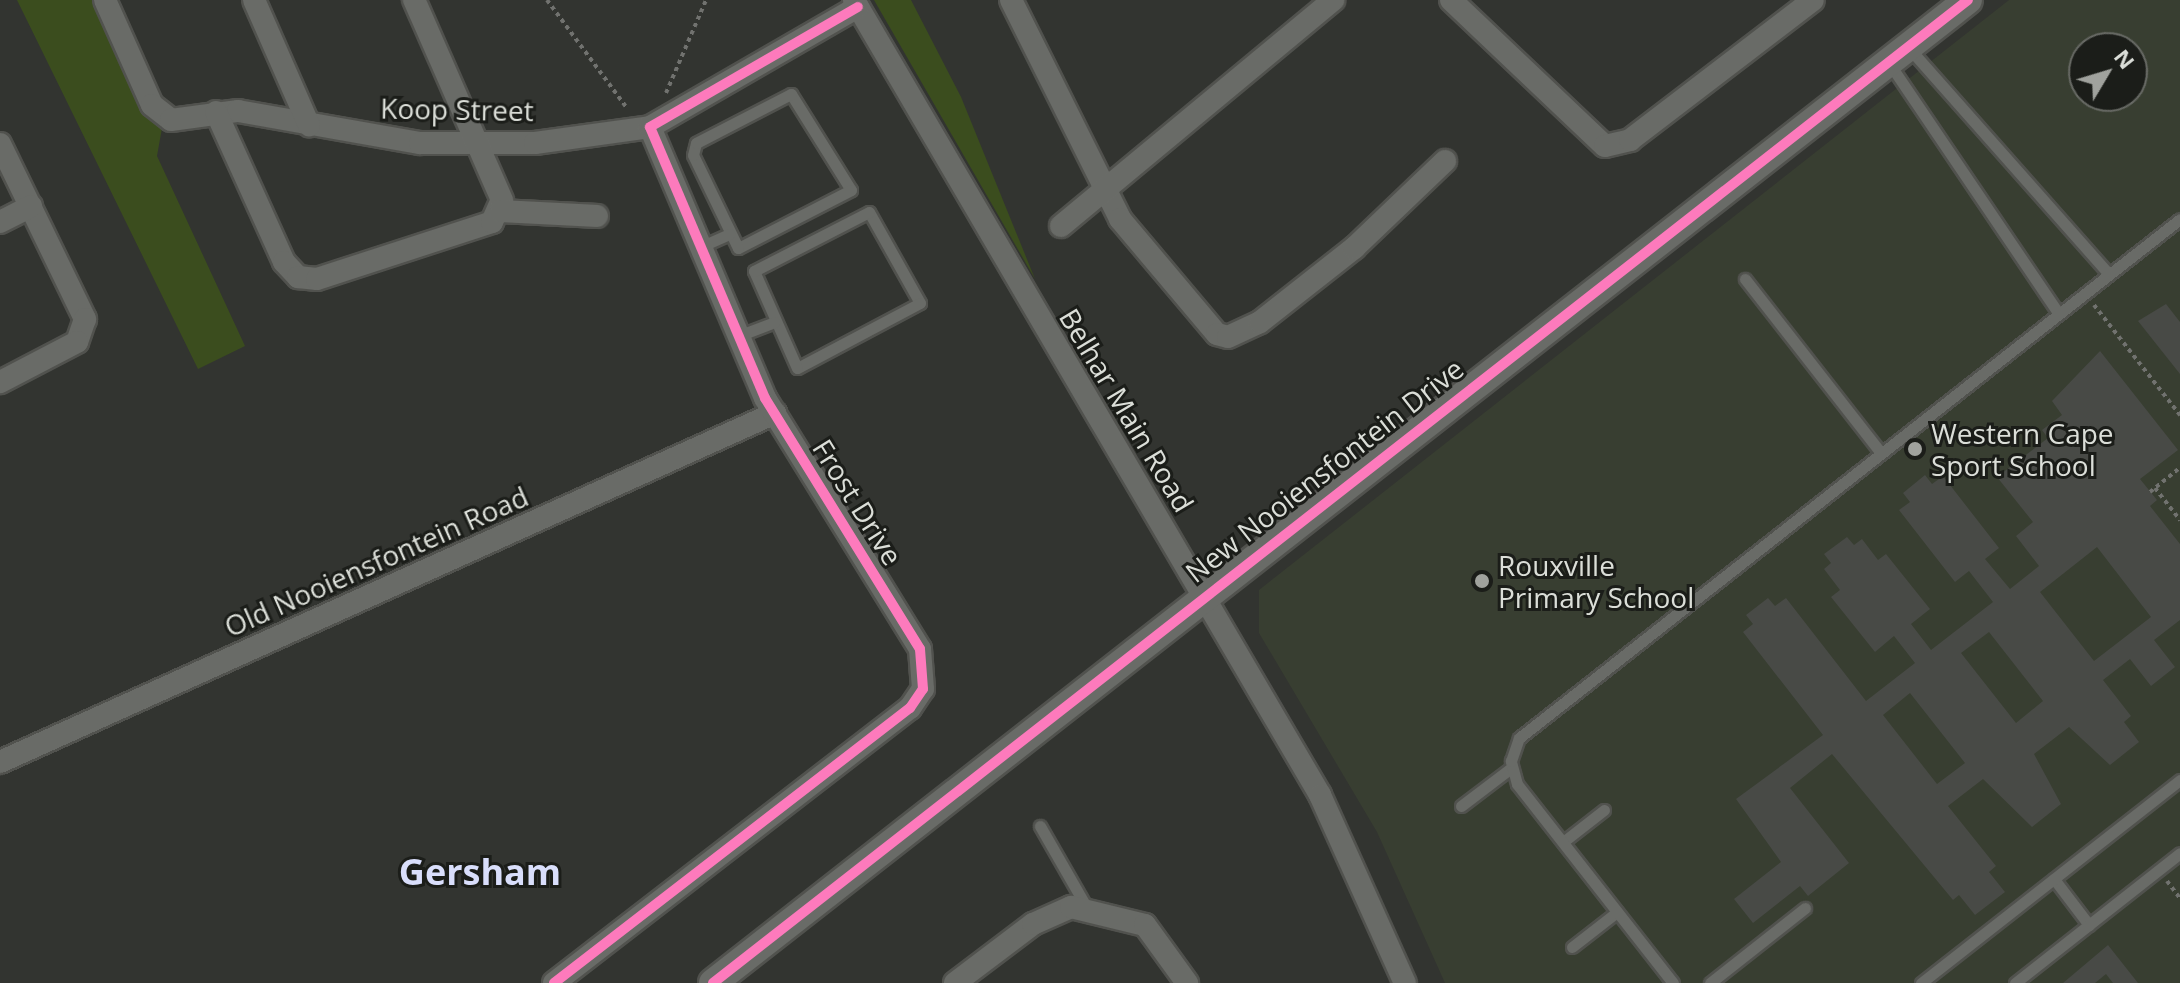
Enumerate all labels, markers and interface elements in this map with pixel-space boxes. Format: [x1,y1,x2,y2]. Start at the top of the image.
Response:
north arrow [2068,32,2148,112]
text: N [2108,42,2143,75]
street label: Koop Street [380,91,534,127]
street label: Belhar Main Road [1053,302,1201,518]
street label: New Nooiensfontein Drive [1178,351,1470,589]
place label: Western Cape Sport School [1931,416,2114,482]
street label: Frost Drive [806,433,910,571]
marker: Western Cape Sport School [1906,440,1924,458]
street label: Old Nooiensfontein Road [219,479,533,643]
place label: Rouxville Primary School [1498,548,1694,614]
marker: Rouxville Primary School [1473,572,1491,590]
district label: Gersham [399,850,561,894]

